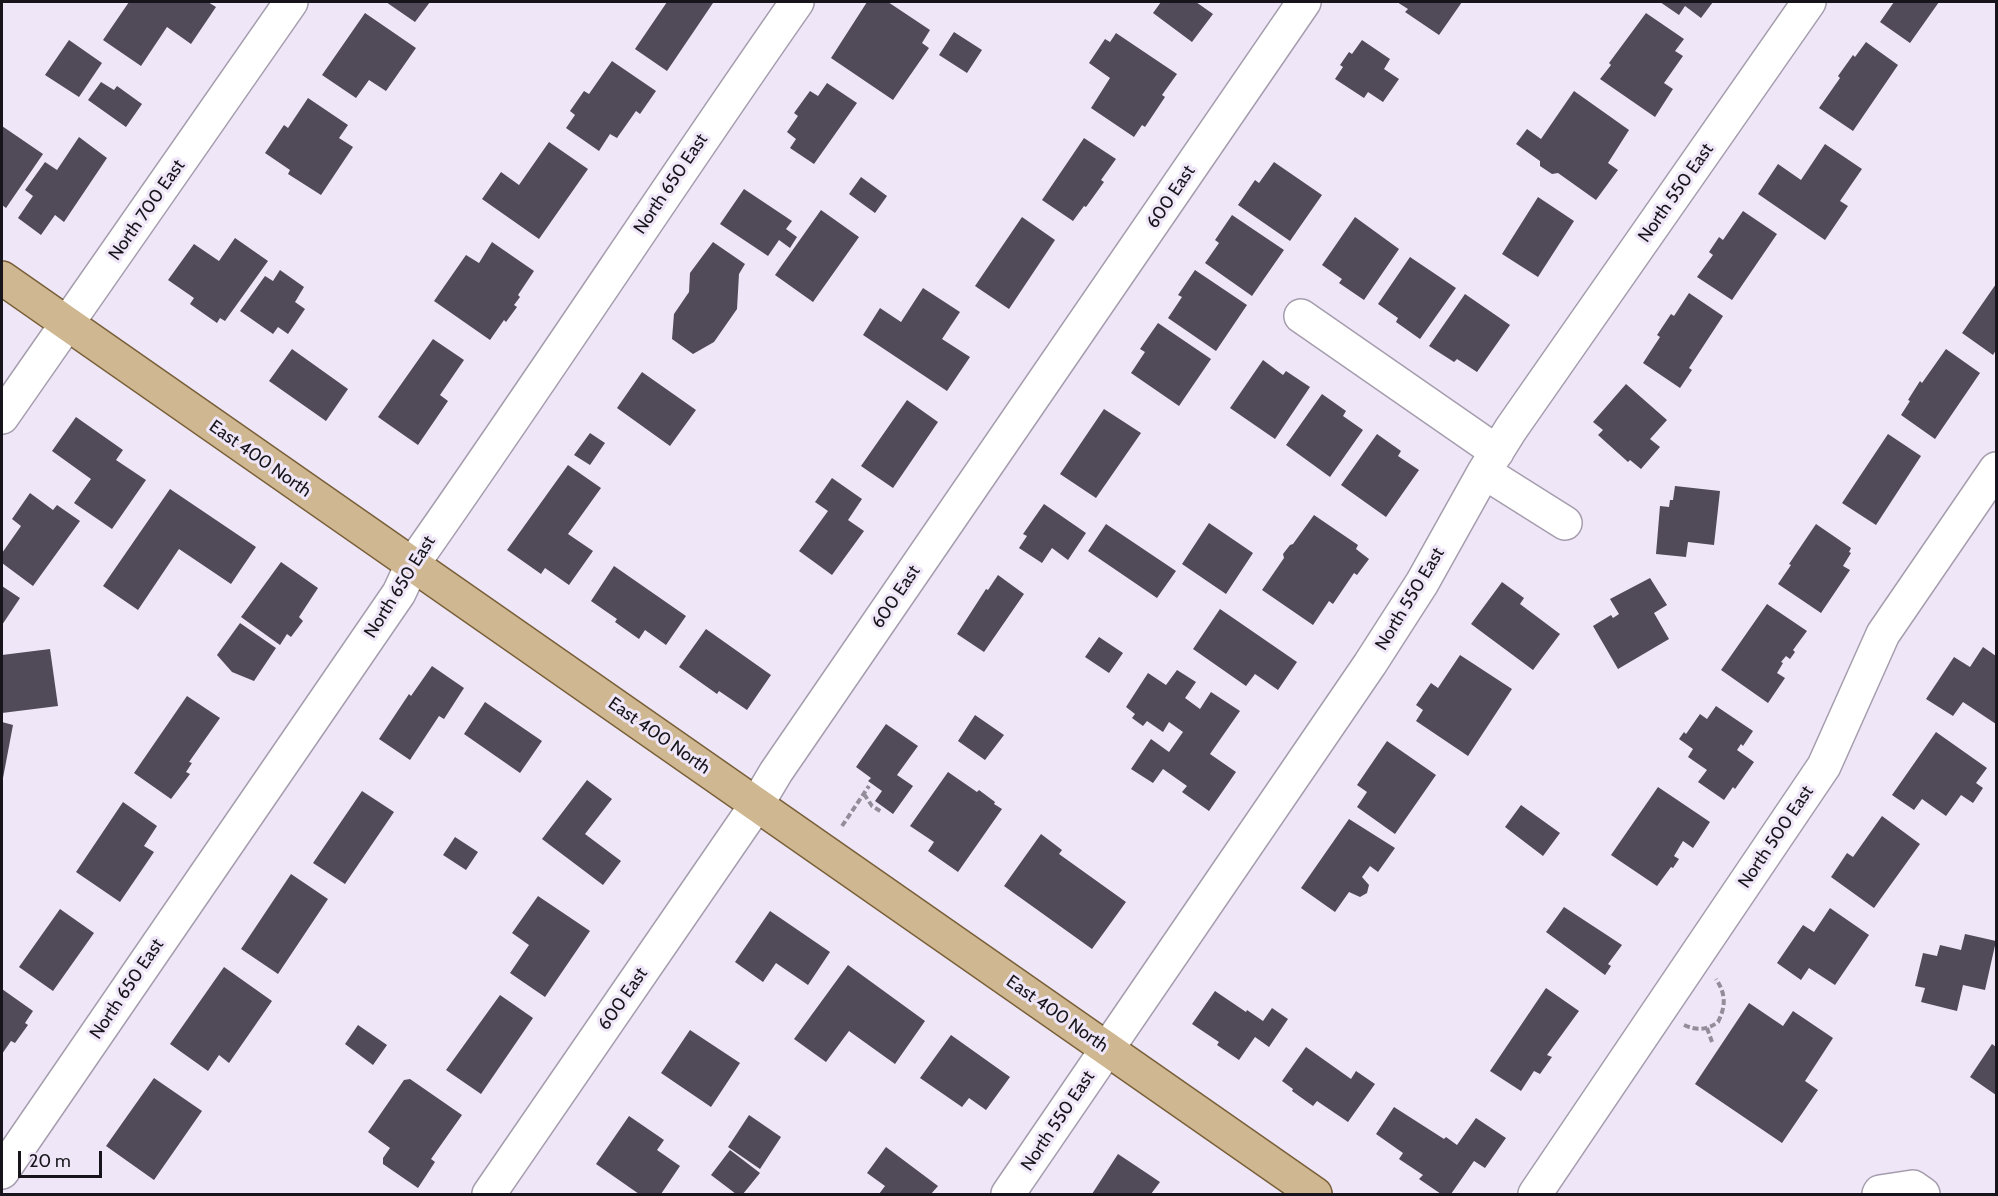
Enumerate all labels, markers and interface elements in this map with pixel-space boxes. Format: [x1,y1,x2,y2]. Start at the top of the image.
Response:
street label: North 650 East [629,130,713,238]
street label: North 550 East [1634,139,1718,247]
street label: North 700 East [104,155,190,265]
street label: 600 East [1142,161,1200,233]
street label: East 400 North [205,416,315,502]
street label: North 650 East [360,532,440,642]
street label: North 550 East [1371,544,1449,654]
street label: 600 East [867,561,925,633]
street label: East 400 North [604,693,714,779]
street label: North 500 East [1734,782,1818,892]
street label: North 650 East [85,935,169,1043]
street label: 600 East [594,964,652,1034]
street label: East 400 North [1002,971,1112,1057]
street label: North 550 East [1017,1067,1099,1175]
scale bar [21,1139,105,1177]
text: 20 m [29,1150,71,1172]

